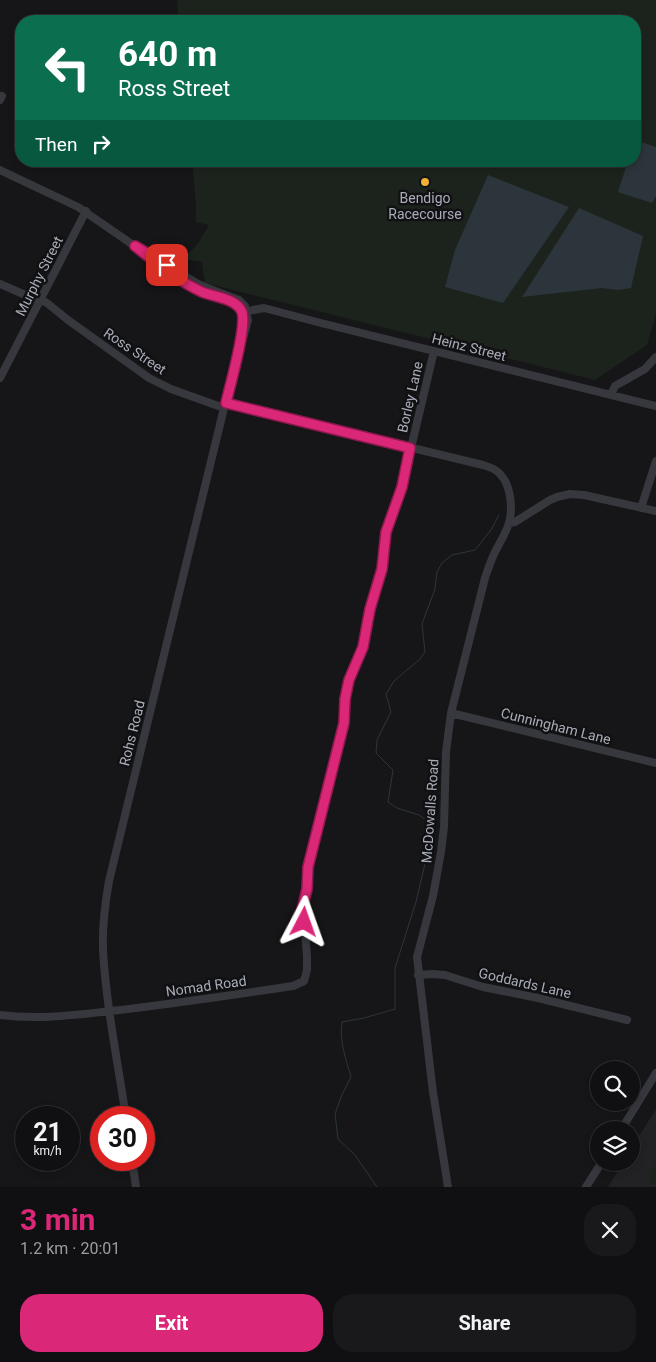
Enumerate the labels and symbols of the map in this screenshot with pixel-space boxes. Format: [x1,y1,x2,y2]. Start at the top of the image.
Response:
marker: Bendigo Racecourse [419,176,431,188]
place label: Bendigo Racecourse [388,190,462,222]
street label: Murphy Street [12,233,66,319]
pin [146,244,188,286]
street label: Ross Street [101,324,169,378]
street label: Heinz Street [430,330,508,364]
street label: Borley Lane [394,360,426,434]
street label: Rohs Road [116,698,148,768]
street label: Cunningham Lane [499,705,613,747]
street label: McDowalls Road [418,758,442,864]
position arrow [277,895,329,947]
street label: Goddards Lane [477,965,573,1001]
street label: Nomad Road [165,972,247,1000]
speed limit sign: 30 [90,1106,155,1171]

